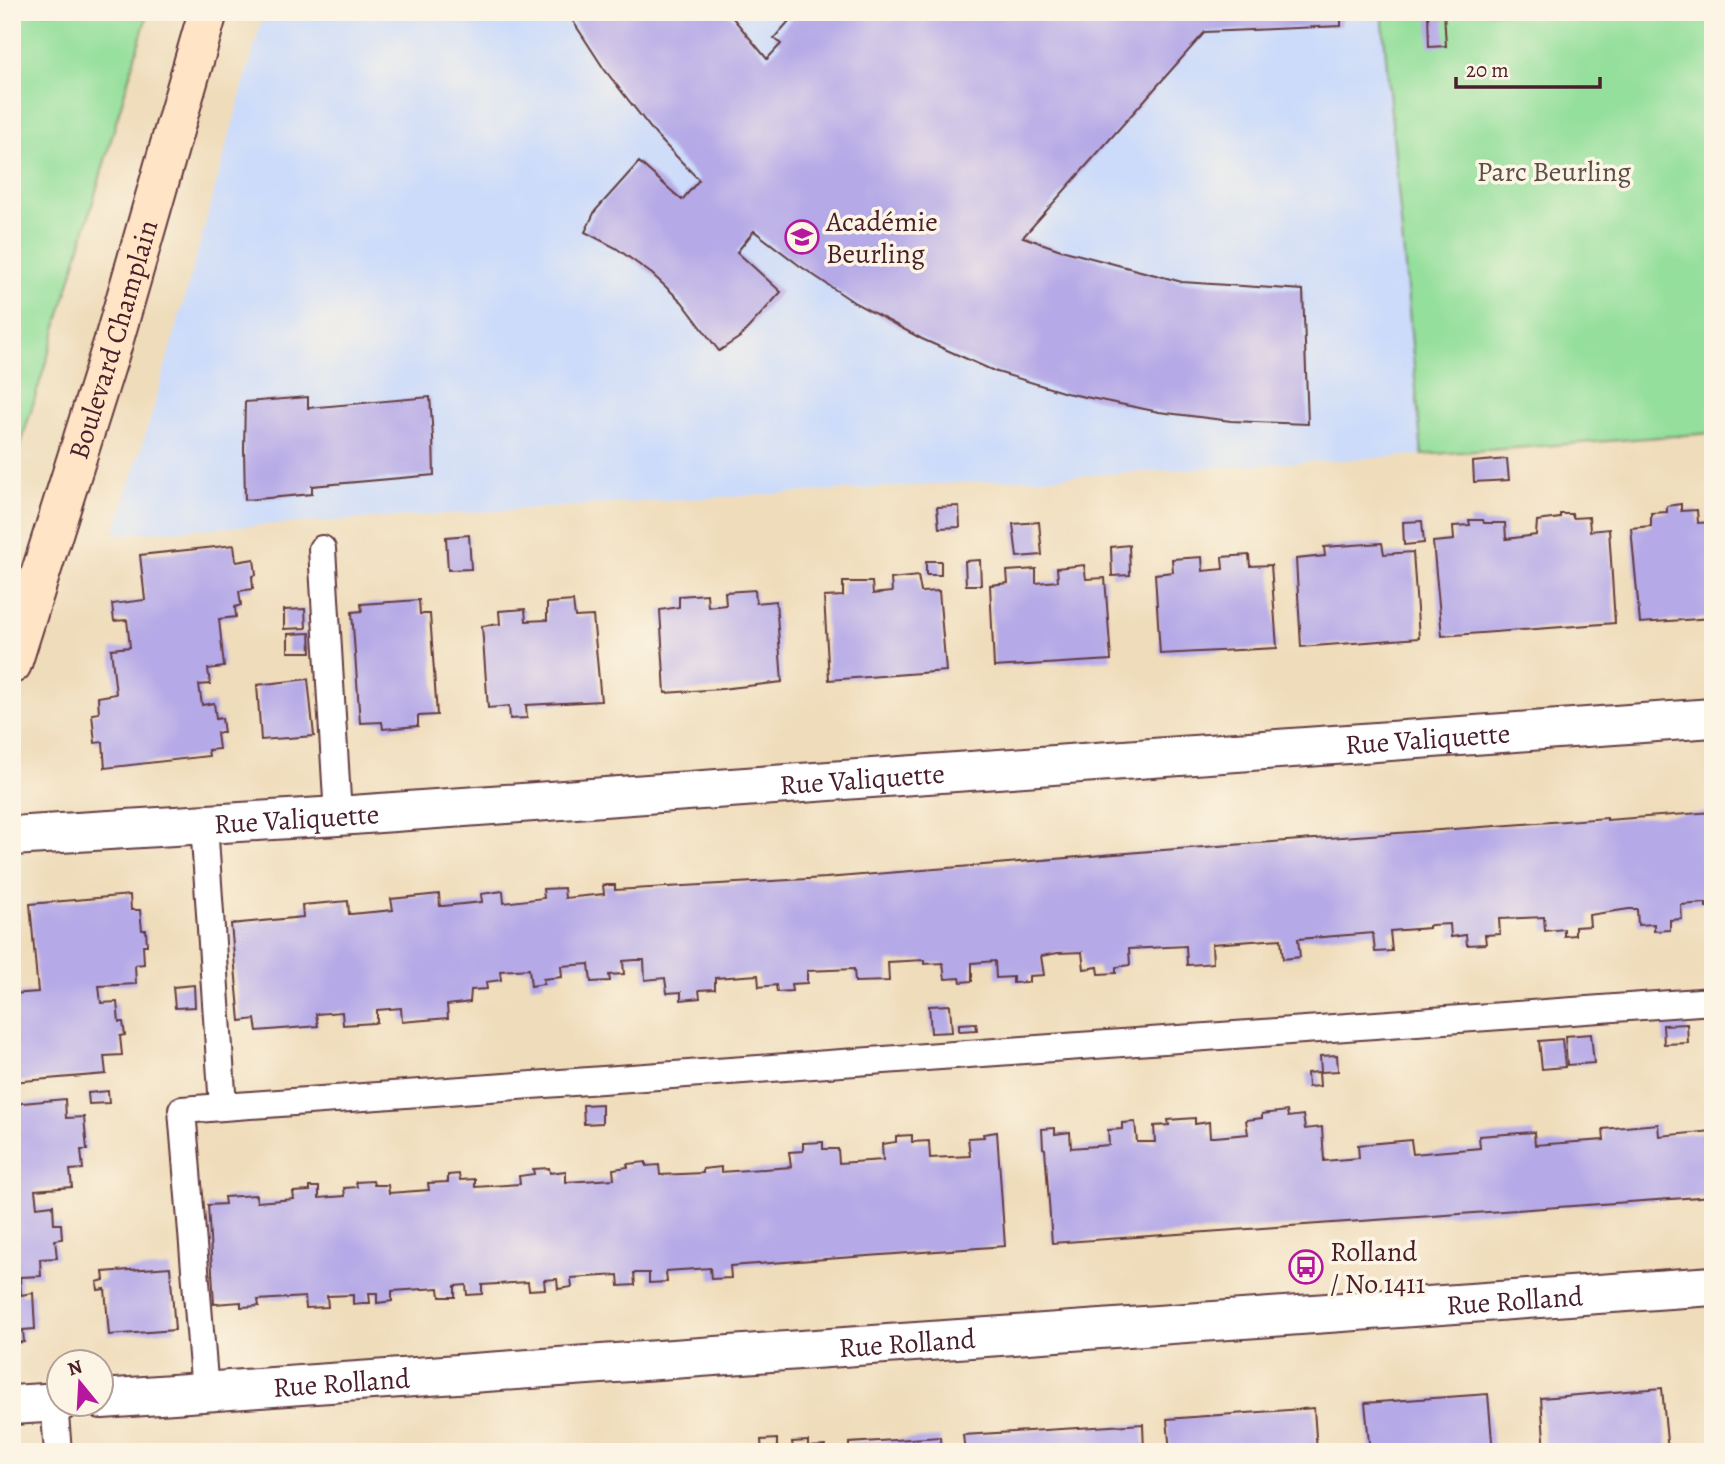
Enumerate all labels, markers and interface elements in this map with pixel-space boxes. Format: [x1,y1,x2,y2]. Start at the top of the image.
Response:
scale bar [1456,46,1599,90]
text: 20 m [1466,56,1509,84]
park label: Parc Beurling [1477,153,1631,191]
place label: Académie Beurling [825,203,938,273]
street label: Boulevard Champlain [60,216,167,464]
school or university icon: Académie Beurling [783,218,821,256]
street label: Rue Valiquette [1344,715,1512,764]
street label: Rue Valiquette [778,755,946,804]
street label: Rue Valiquette [213,795,380,844]
place label: Rolland / No 1411 [1330,1233,1425,1303]
bus stop icon: Rolland / No 1411 [1287,1248,1325,1286]
street label: Rue Rolland [1445,1277,1585,1325]
street label: Rue Rolland [837,1320,978,1367]
north arrow [46,1348,116,1418]
text: N [64,1353,86,1382]
street label: Rue Rolland [272,1359,412,1407]

